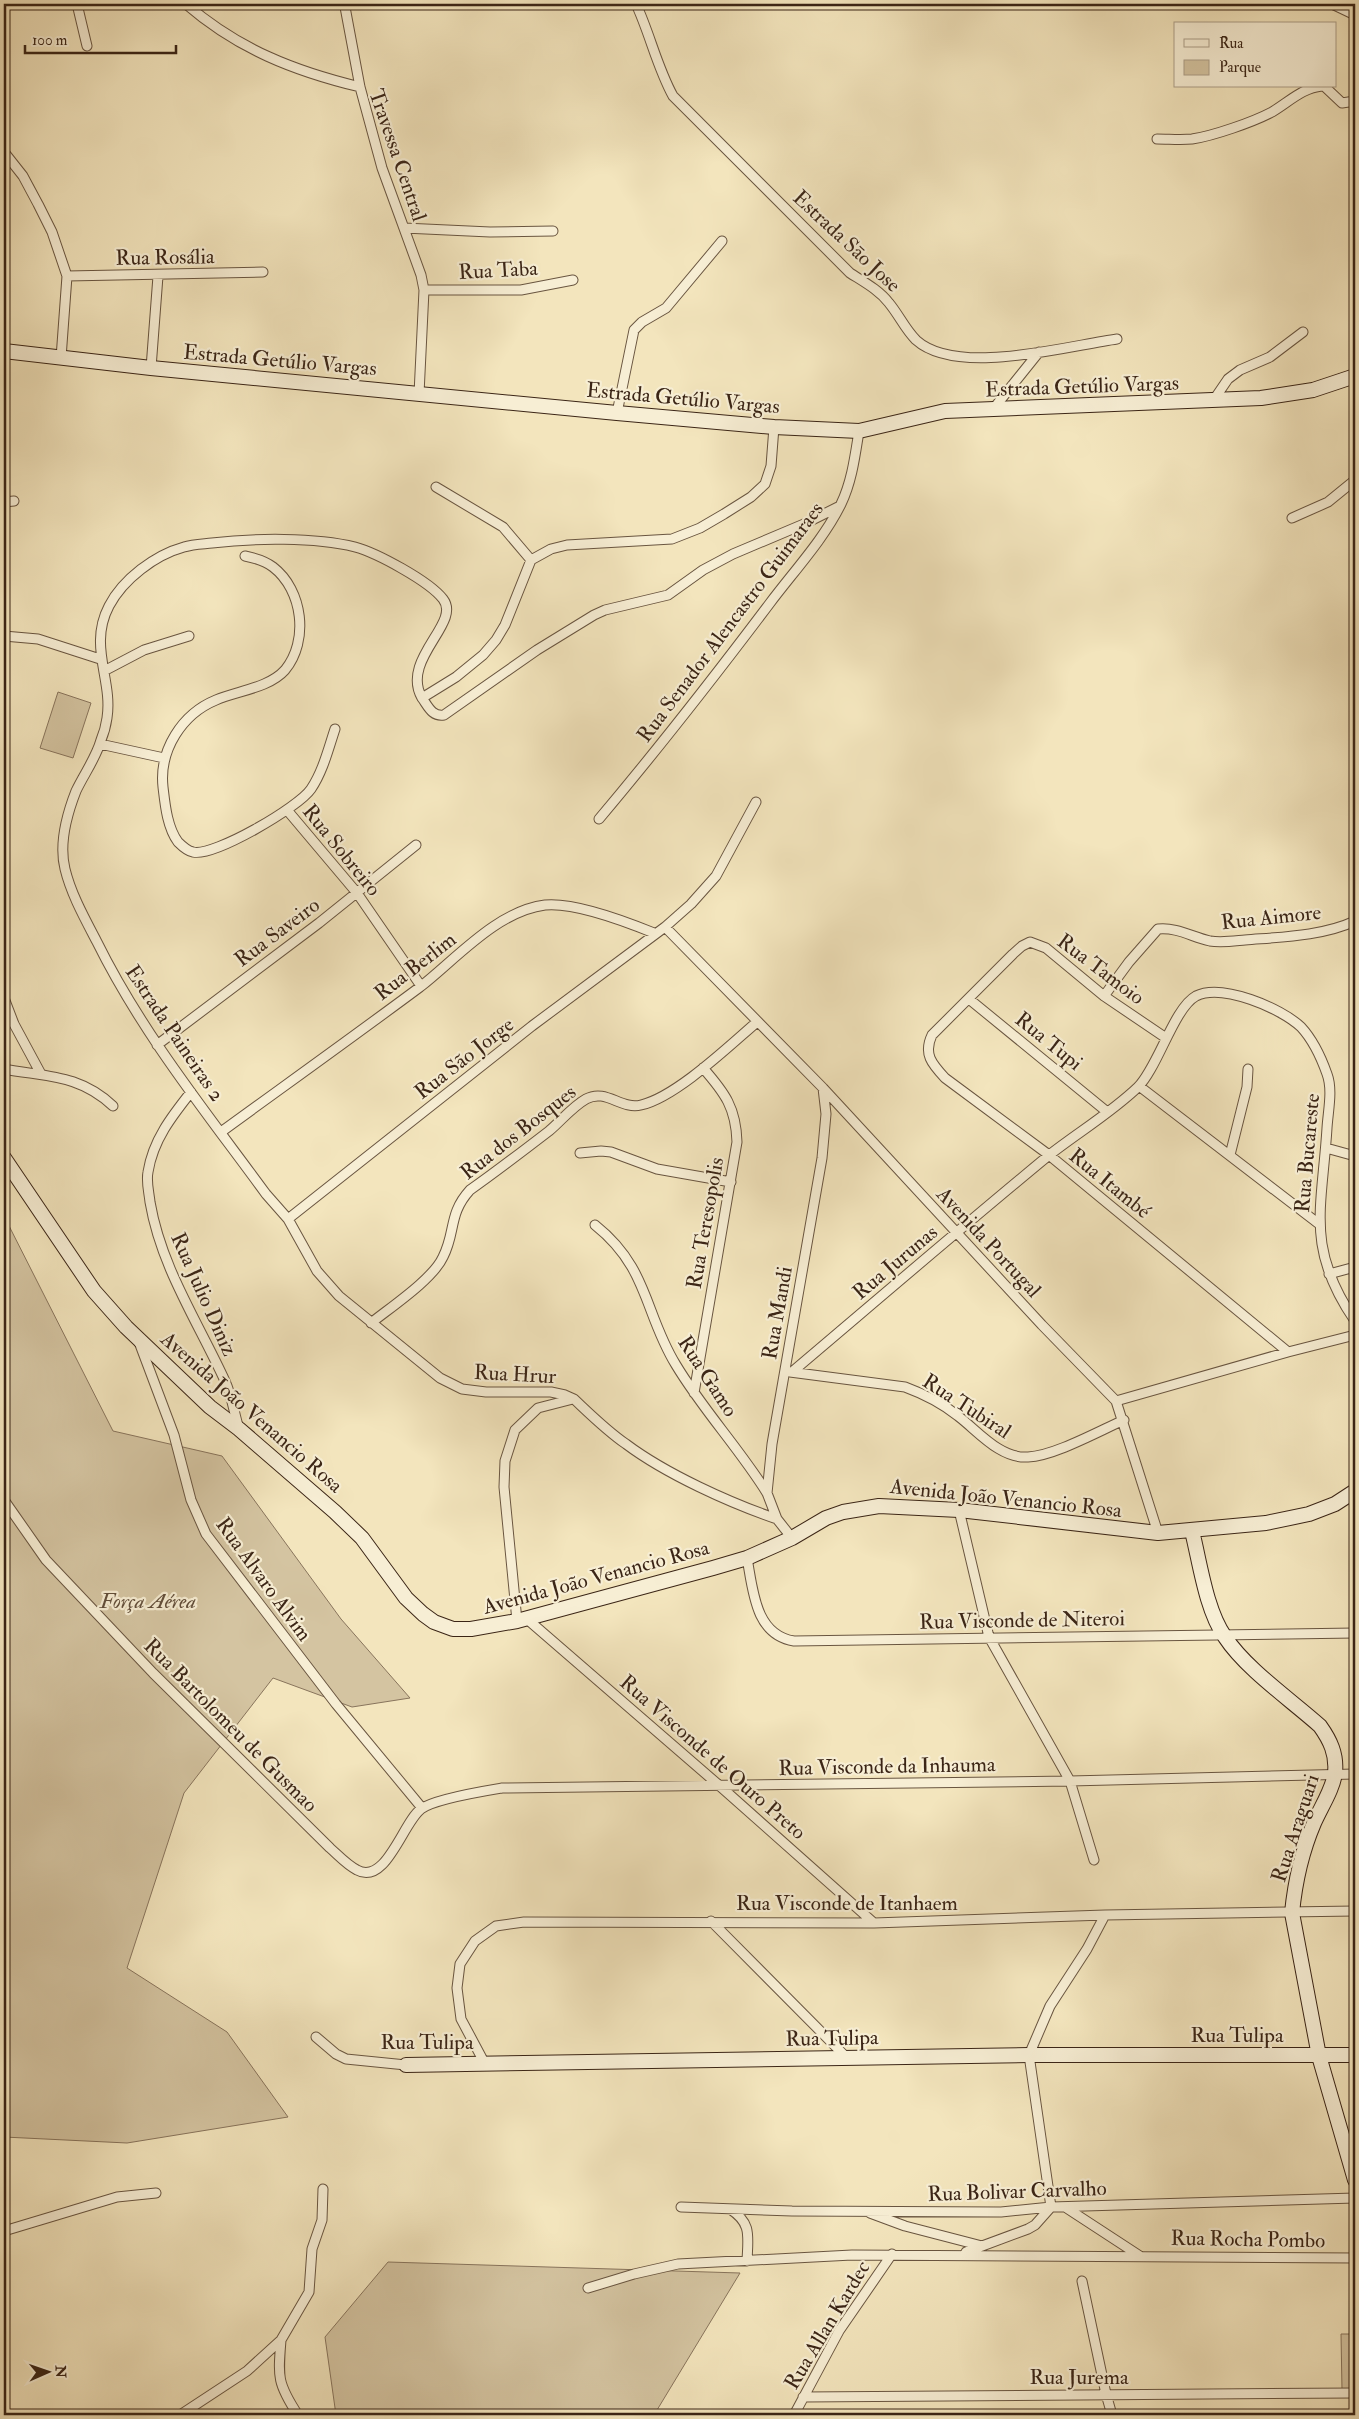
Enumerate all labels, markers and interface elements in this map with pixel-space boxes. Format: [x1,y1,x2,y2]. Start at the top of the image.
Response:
scale bar [25,22,176,54]
legend [1174,22,1336,88]
text: 100 m [32,31,68,50]
text: Rua [1219,34,1244,53]
text: Parque [1219,58,1261,77]
street label: Travessa Central [362,85,433,225]
street label: Estrada Sāo Jose [787,184,906,298]
street label: Rua Rosália [115,243,215,272]
street label: Rua Taba [458,255,539,286]
street label: Estrada Getúlio Vargas [182,339,378,382]
street label: Estrada Getúlio Vargas [985,370,1179,403]
street label: Estrada Getúlio Vargas [585,377,781,420]
street label: Rua Senador Alencastro Guimaraes [631,497,830,748]
street label: Rua Sobreiro [296,799,387,902]
street label: Rua Saveiro [229,892,325,973]
street label: Rua Aimore [1220,899,1323,936]
street label: Rua Berlim [369,926,462,1007]
street label: Rua Tamoio [1052,928,1150,1011]
street label: Estrada Paineiras 2 [119,960,230,1107]
street label: Rua Tupi [1009,1006,1088,1077]
street label: Rua São Jorge [409,1011,520,1106]
street label: Rua dos Bosques [455,1079,582,1186]
street label: Rua Bucareste [1289,1092,1326,1214]
street label: Rua Itambé [1063,1142,1156,1225]
street label: Rua Teresopolis [681,1155,730,1291]
street label: Avenida Portugal [930,1181,1047,1304]
street label: Rua Jurunas [847,1219,943,1306]
street label: Rua Julio Diniz [164,1228,243,1360]
street label: Rua Mandi [756,1264,799,1362]
street label: Avenida João Venancio Rosa [154,1325,349,1499]
street label: Rua Gamo [671,1331,744,1422]
street label: Rua Hrur [473,1359,557,1390]
street label: Rua Tubiral [917,1368,1017,1445]
street label: Avenida João Venancio Rosa [888,1473,1124,1524]
street label: Rua Alvaro Alvim [210,1512,318,1647]
street label: Avenida João Venancio Rosa [479,1534,712,1621]
park label: Força Aérea [99,1588,196,1615]
street label: Rua Visconde de Niteroi [919,1605,1125,1636]
street label: Rua Bartolomeu de Gusmao [138,1632,324,1818]
street label: Rua Visconde de Ouro Preto [614,1669,811,1846]
street label: Rua Visconde da Inhauma [778,1751,996,1782]
street label: Rua Araguari [1265,1770,1326,1886]
street label: Rua Visconde de Itanhaem [736,1890,958,1917]
street label: Rua Tulipa [1190,2022,1284,2049]
street label: Rua Tulipa [785,2024,879,2053]
street label: Rua Tulipa [380,2029,474,2056]
street label: Rua Bolivar Carvalho [927,2175,1107,2208]
street label: Rua Rocha Pombo [1170,2225,1326,2254]
street label: Rua Allan Kardec [778,2256,877,2394]
north arrow [22,2346,72,2396]
text: N [52,2364,69,2379]
street label: Rua Jurema [1029,2364,1129,2391]

